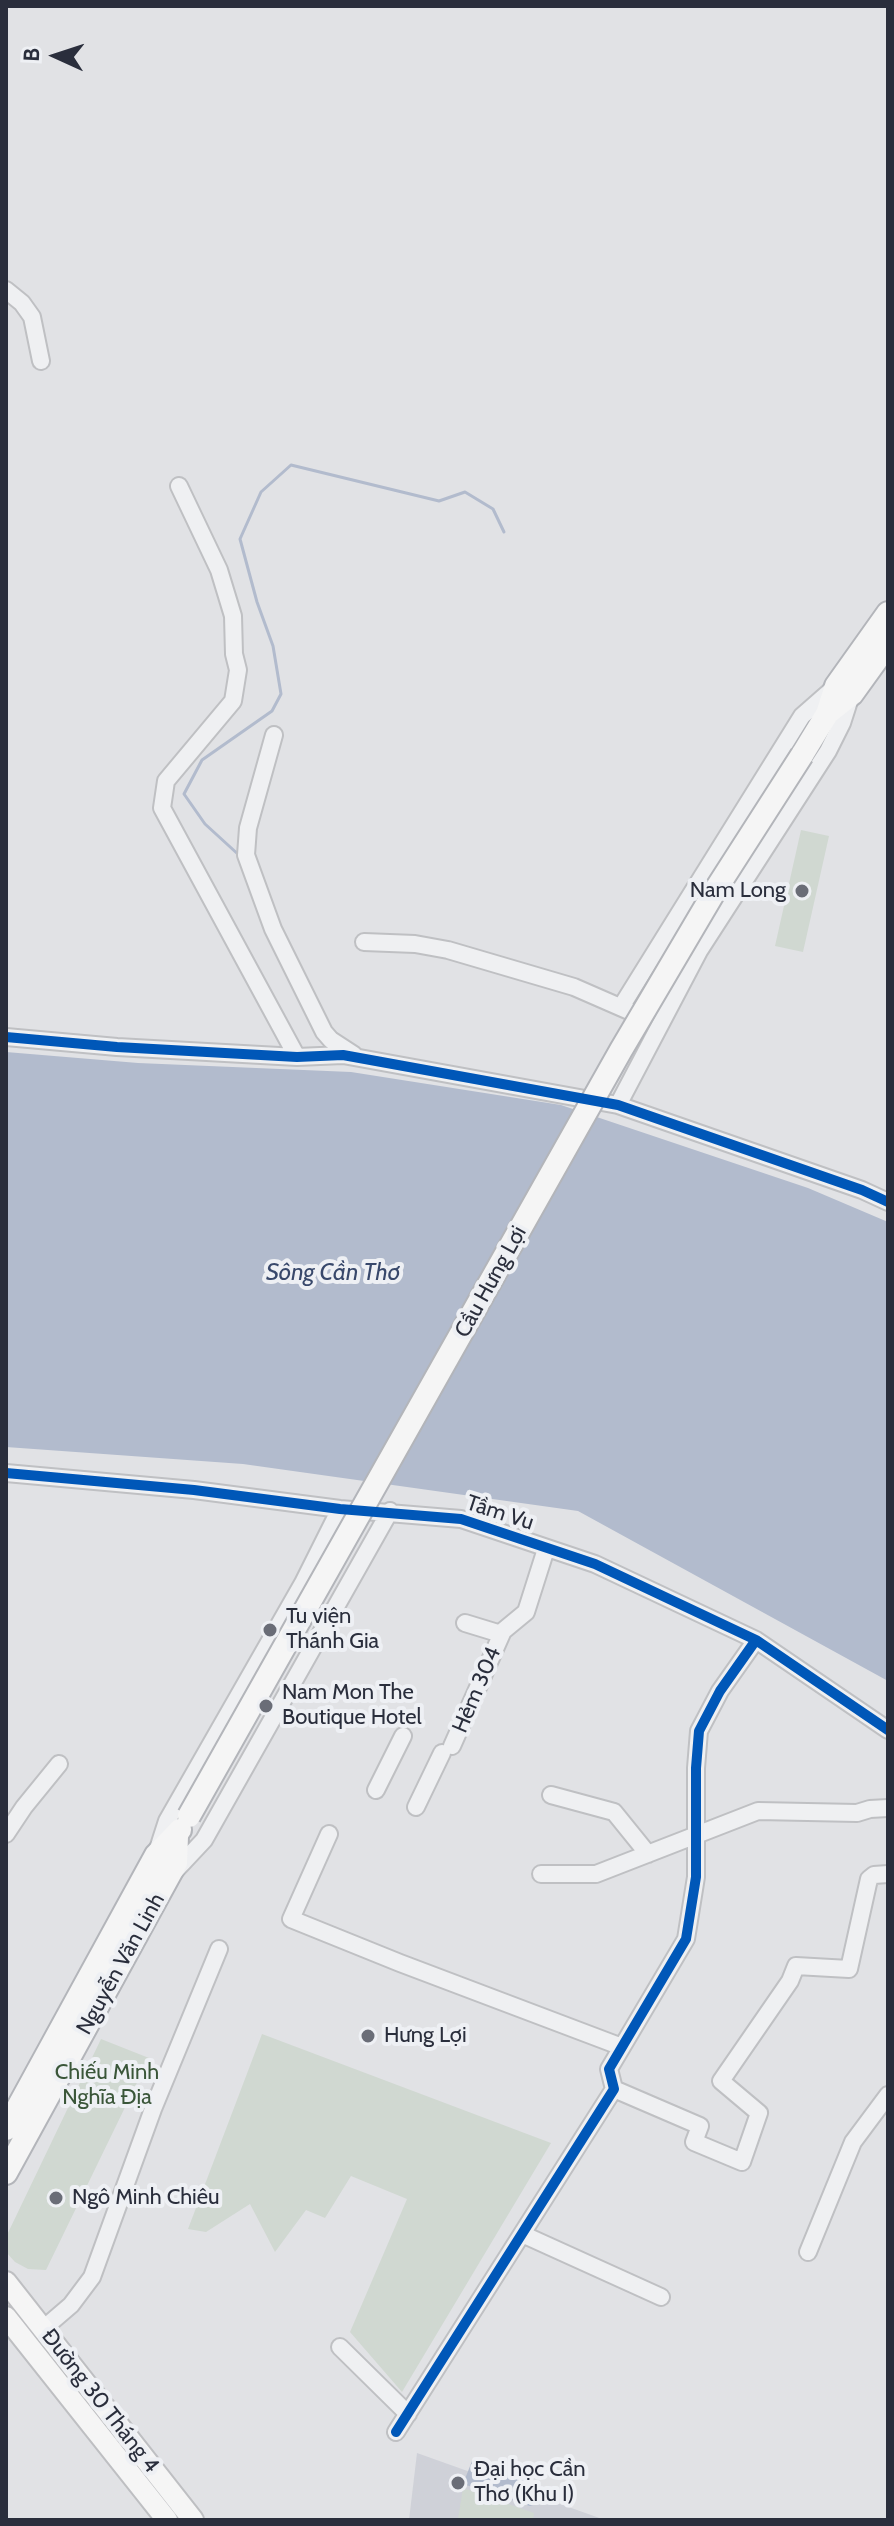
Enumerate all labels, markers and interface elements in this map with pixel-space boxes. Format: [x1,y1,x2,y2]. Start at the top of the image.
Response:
north arrow [16,16,96,96]
text: B [18,47,45,62]
place label: Nam Long [690,878,786,904]
marker: Nam Long [793,882,811,900]
street label: Cầu Hưng Lợi [450,1222,532,1342]
water label: Sông Cần Thơ [266,1259,400,1287]
street label: Tầm Vu [463,1490,537,1536]
place label: Tu viện Thánh Gia [286,1604,379,1656]
marker: Tu viện Thánh Gia [261,1621,279,1639]
street label: Hẻm 304 [447,1643,507,1737]
place label: Nam Mon The Boutique Hotel [282,1680,422,1732]
marker: Nam Mon The Boutique Hotel [257,1697,275,1715]
street label: Nguyễn Văn Linh [71,1889,171,2039]
place label: Hưng Lợi [384,2023,467,2049]
marker: Hưng Lợi [359,2027,377,2045]
park label: Chiếu Minh Nghĩa Địa [55,2060,159,2112]
place label: Ngô Minh Chiêu [72,2185,220,2211]
marker: Ngô Minh Chiêu [47,2189,65,2207]
street label: Đường 30 Tháng 4 [36,2324,164,2478]
place label: Đại học Cần Thơ (Khu I) [474,2457,586,2508]
marker: Đại học Cần Thơ (Khu I) [449,2474,467,2492]

